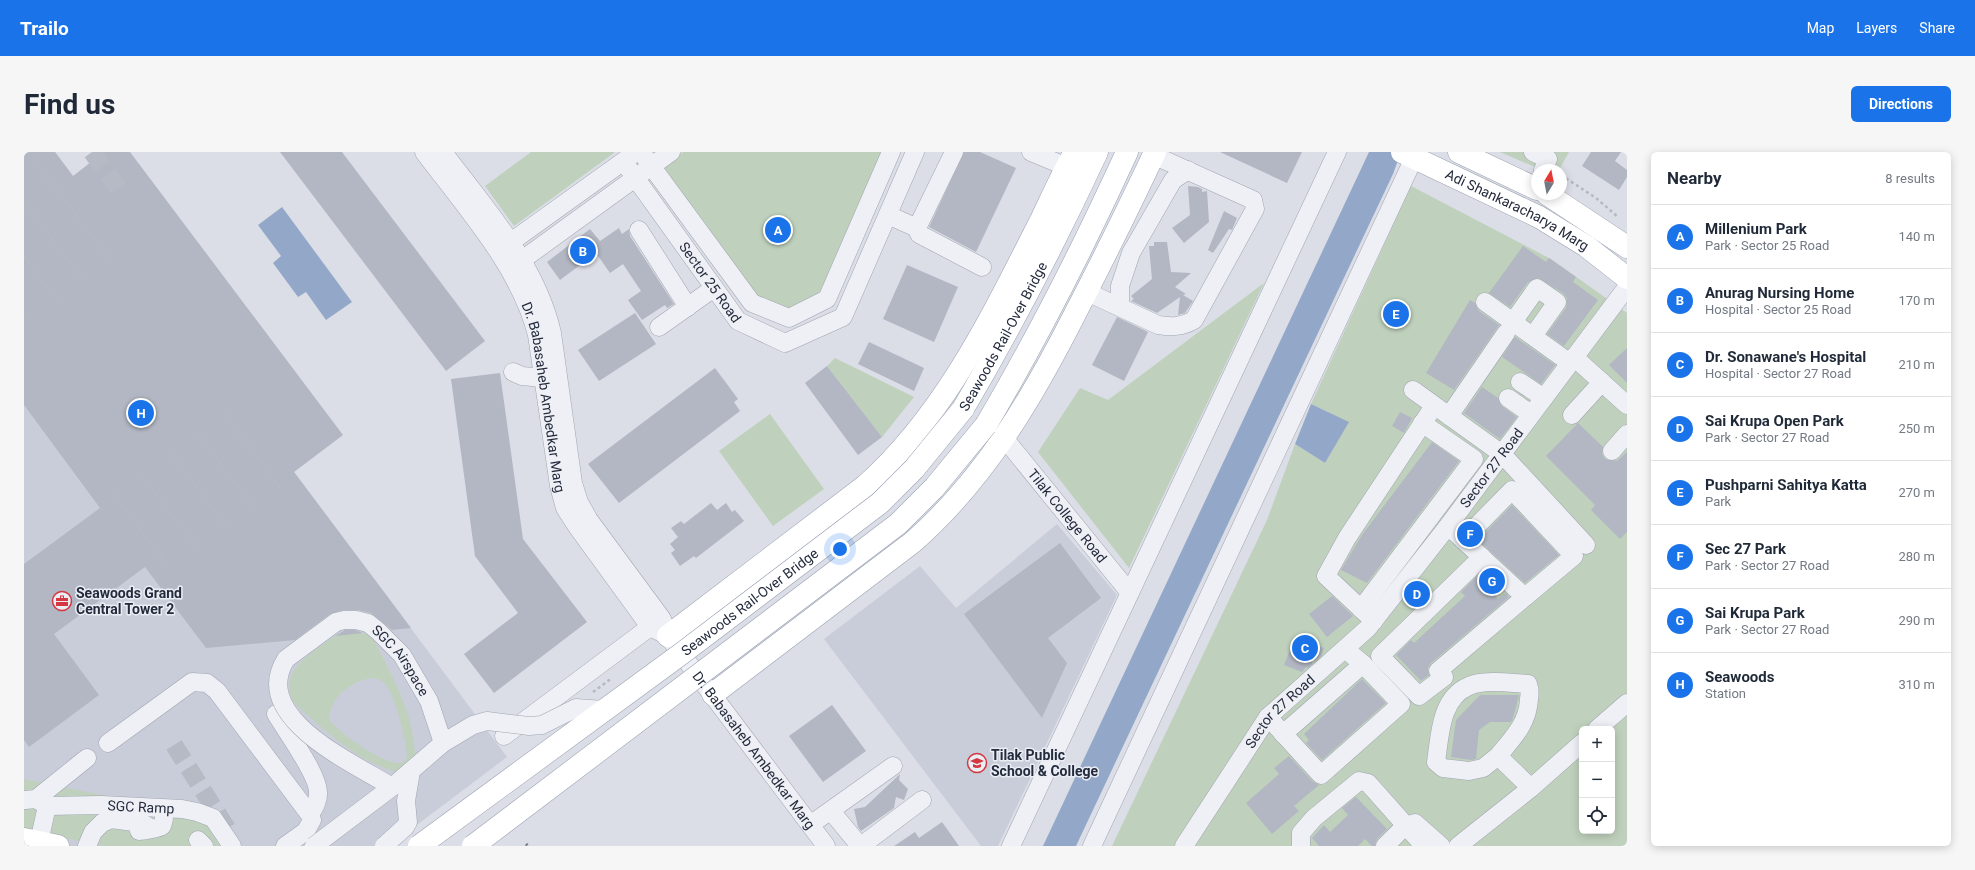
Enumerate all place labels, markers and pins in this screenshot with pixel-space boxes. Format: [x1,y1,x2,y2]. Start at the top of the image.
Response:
pin: A [765,215,791,245]
pin: B [570,236,596,266]
pin: E [1383,299,1409,329]
pin: H [128,398,154,428]
pin: F [1457,519,1483,549]
pin: G [1479,566,1505,596]
pin: D [1404,579,1430,609]
place label: Seawoods Grand Central Tower 2 [76,585,182,617]
office icon: Seawoods Grand Central Tower 2 [51,590,73,612]
pin: C [1292,633,1318,663]
place label: Tilak Public School & College [991,747,1098,779]
school or university icon: Tilak Public School & College [966,752,988,774]

